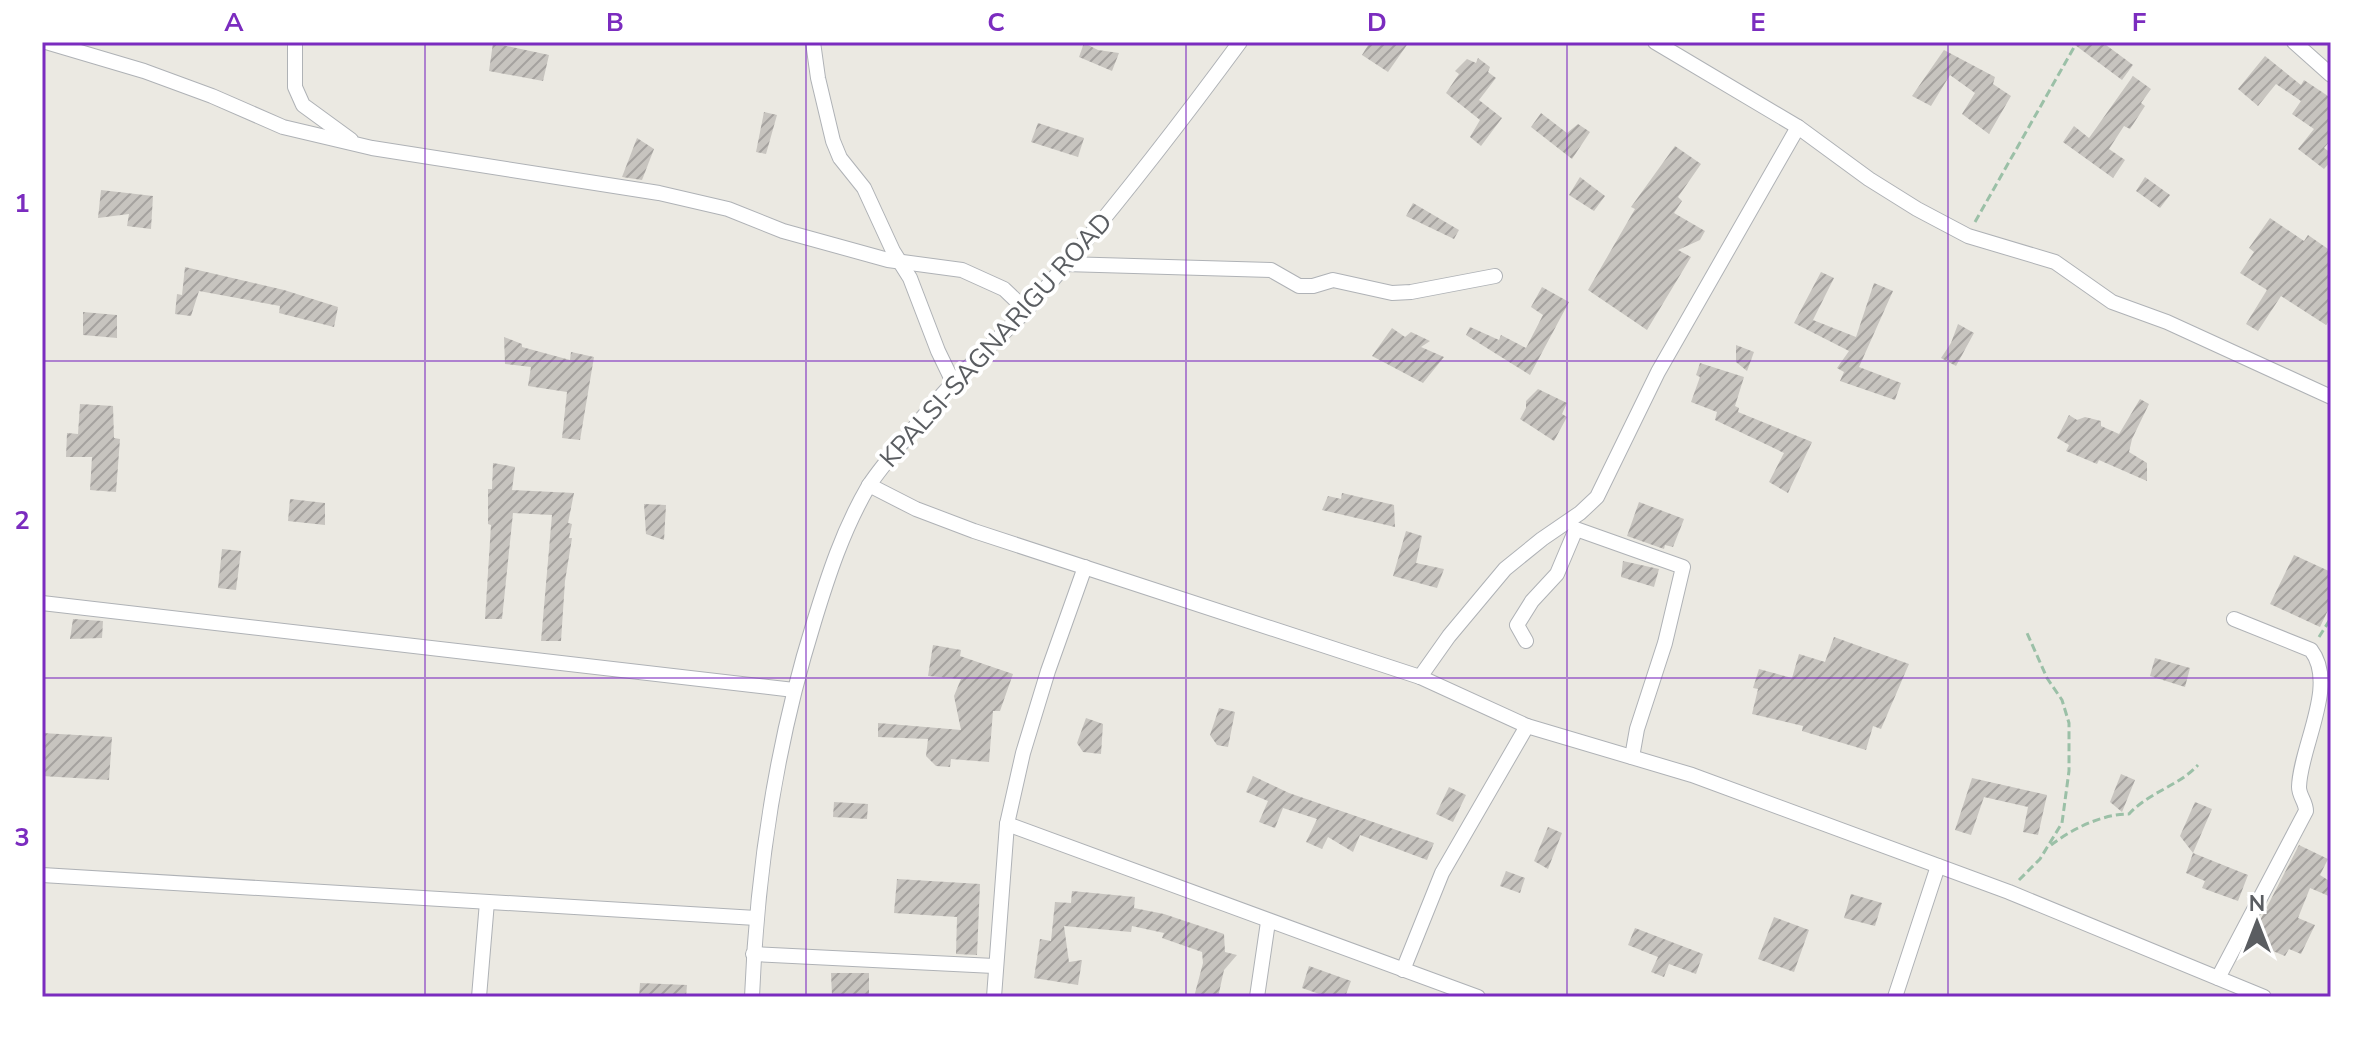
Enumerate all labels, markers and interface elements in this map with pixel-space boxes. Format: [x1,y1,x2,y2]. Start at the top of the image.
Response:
text: A [224,5,244,40]
text: B [606,5,624,40]
text: C [987,5,1005,40]
text: D [1367,5,1387,40]
text: E [1750,5,1766,40]
text: F [2132,5,2146,40]
text: 1 [14,186,30,221]
street label: KPALSI-SAGNARIGU ROAD [872,205,1120,475]
text: 2 [14,503,30,538]
text: 3 [14,820,30,855]
north arrow [2217,883,2297,963]
text: N [2249,889,2265,919]

